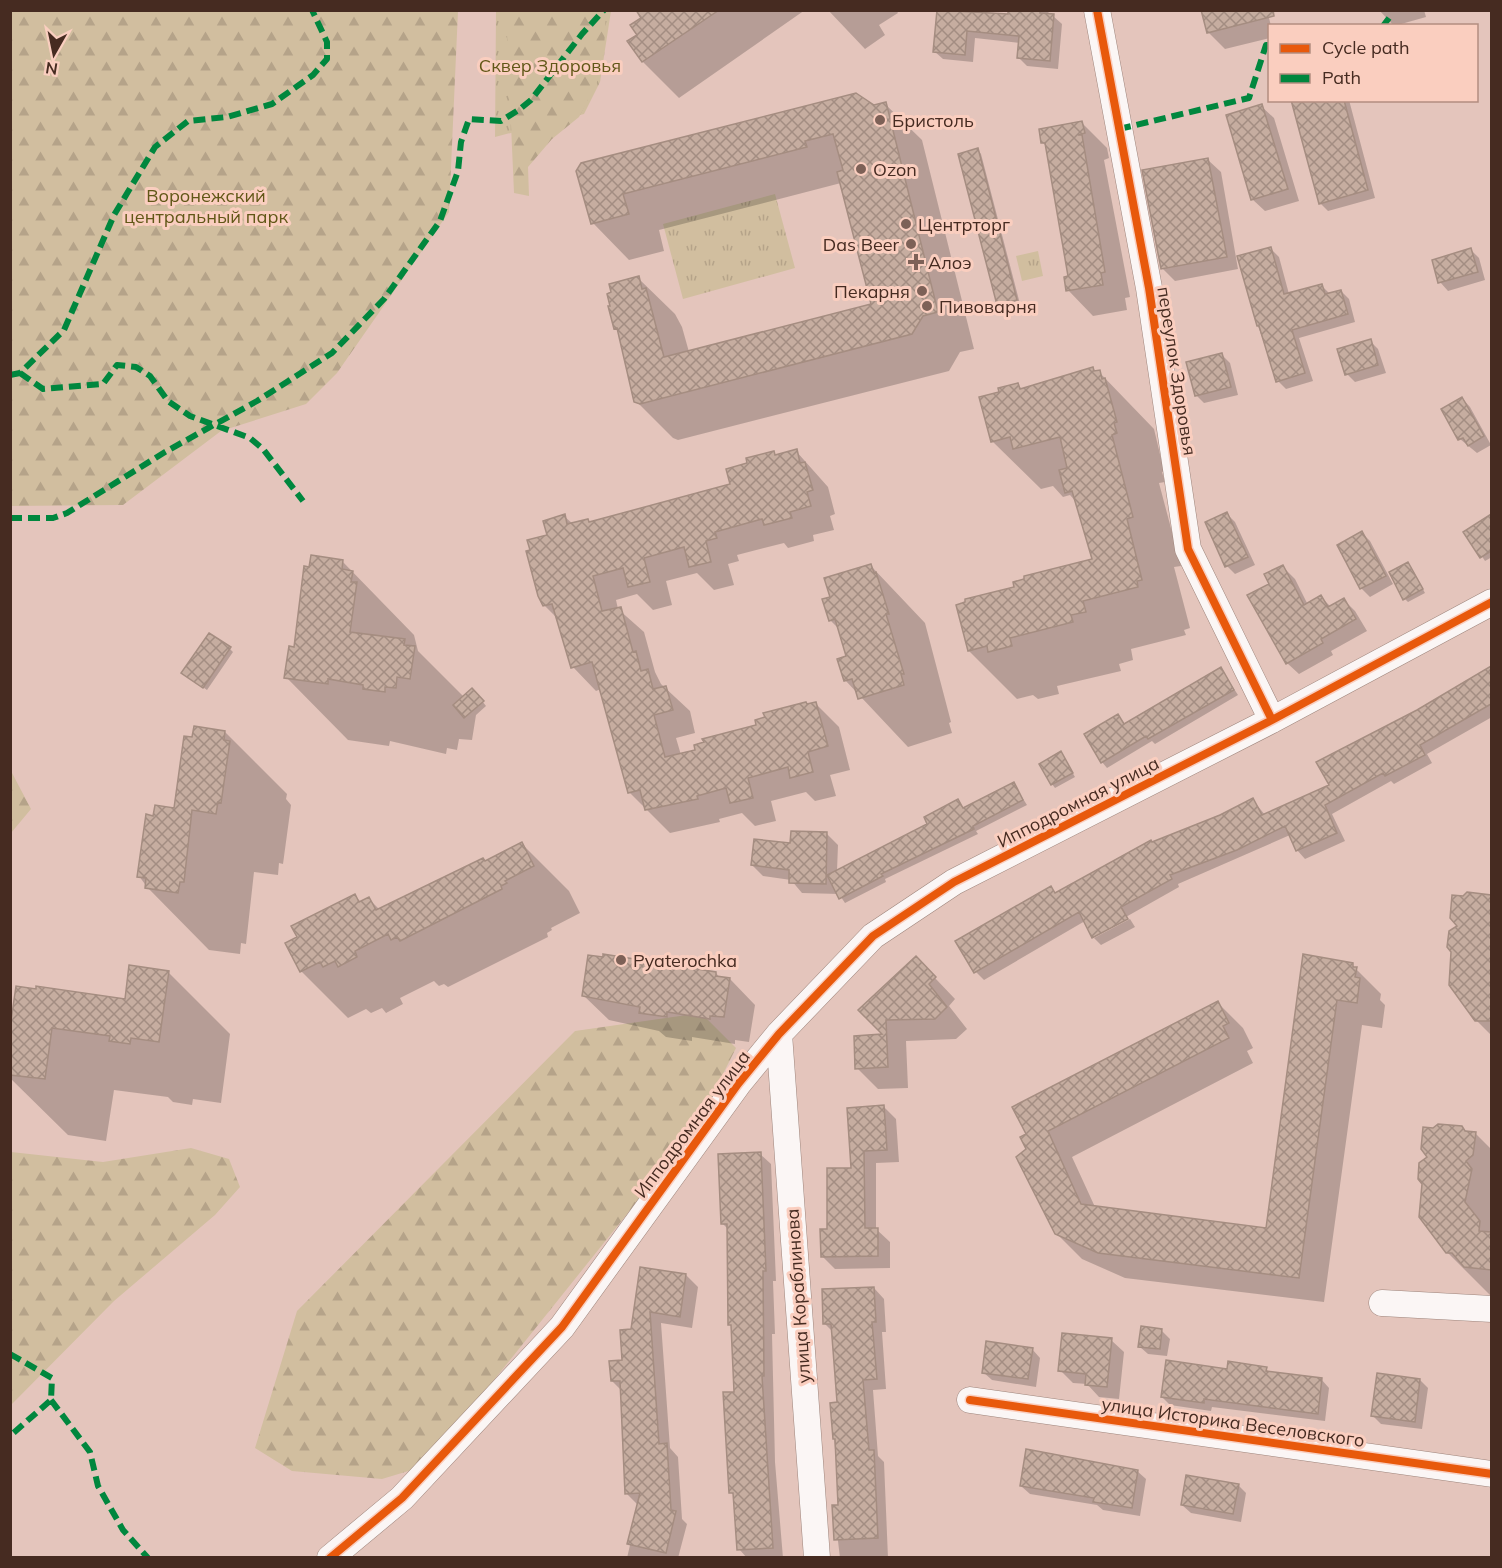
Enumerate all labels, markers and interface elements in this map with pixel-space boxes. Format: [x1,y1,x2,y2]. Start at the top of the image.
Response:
north arrow [24,24,84,84]
legend [1268,24,1478,102]
text: Cycle path [1322,36,1409,59]
park label: Сквер Здоровья [479,54,621,77]
text: N [44,58,59,80]
text: Path [1322,66,1361,89]
place label: Бристоль [892,109,974,132]
marker: Бристоль [873,113,887,127]
place label: Ozon [873,158,917,181]
marker: Ozon [854,162,868,176]
park label: Воронежский центральный парк [124,184,288,228]
place label: Центрторг [918,213,1010,236]
marker: Центрторг [899,217,913,231]
place label: Das Beer [823,233,899,256]
marker: Das Beer [904,237,918,251]
place label: Алоэ [928,251,972,274]
marker: Алоэ [909,255,923,269]
place label: Пекарня [834,280,910,303]
marker: Пекарня [915,284,929,298]
street label: переулок Здоровья [1152,285,1202,457]
place label: Пивоварня [939,295,1037,318]
marker: Пивоварня [920,299,934,313]
street label: Ипподромная улица [993,751,1163,853]
place label: Pyaterochka [633,949,737,972]
marker: Pyaterochka [614,953,628,967]
street label: Ипподромная улица [629,1046,755,1202]
street label: улица Кораблинова [780,1208,816,1384]
street label: улица Историка Веселовского [1100,1392,1366,1452]

